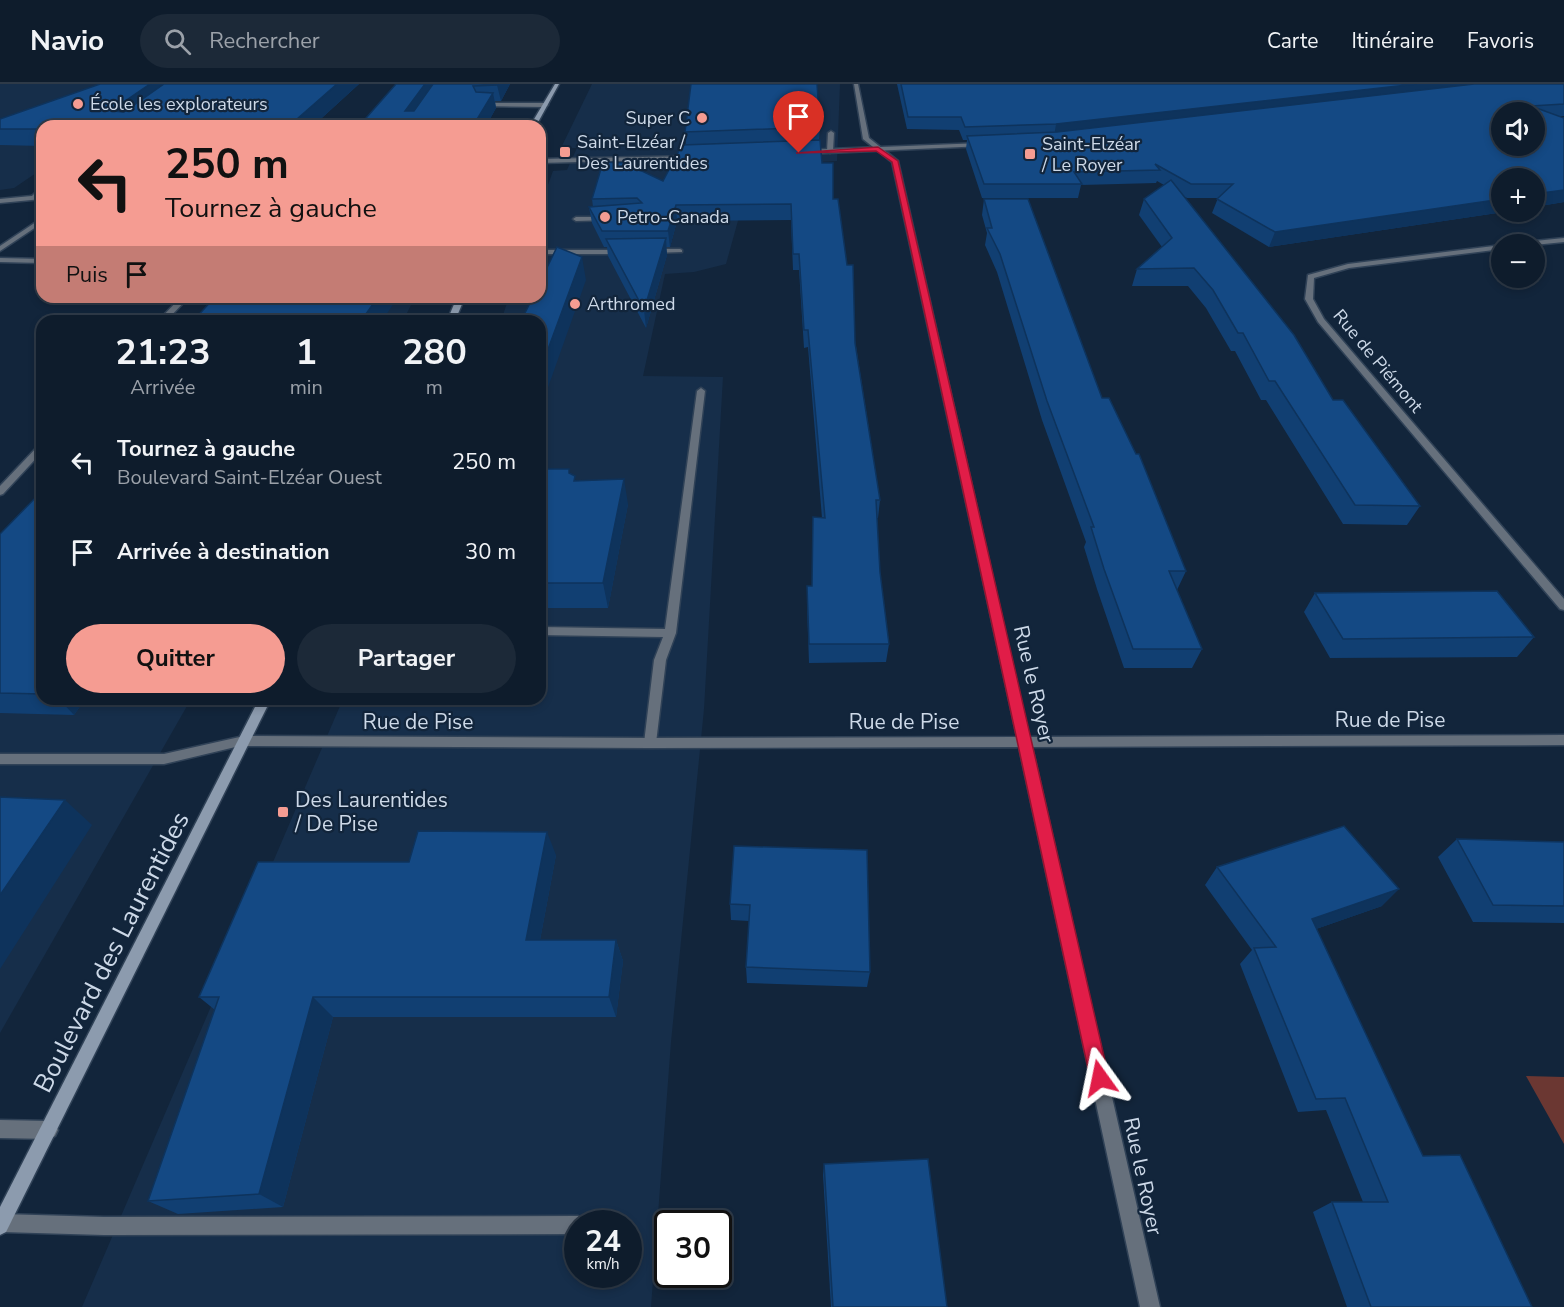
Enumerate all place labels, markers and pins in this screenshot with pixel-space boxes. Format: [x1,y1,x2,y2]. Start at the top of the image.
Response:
pin [773,91,824,153]
place label: École les explorateurs [90,92,268,116]
marker: École les explorateurs [71,97,85,111]
place label: Super C [626,106,690,130]
marker: Super C [695,111,709,125]
place label: Saint-Elzéar / Des Laurentides [577,130,708,175]
place label: Saint-Elzéar / Le Royer [1041,132,1141,177]
marker: Saint-Elzéar / Des Laurentides [558,145,572,159]
marker: Saint-Elzéar / Le Royer [1023,147,1037,161]
place label: Petro-Canada [617,205,729,229]
marker: Petro-Canada [598,210,612,224]
place label: Arthromed [587,292,675,316]
marker: Arthromed [568,297,582,311]
place label: Des Laurentides / De Pise [294,786,448,838]
marker: Des Laurentides / De Pise [276,805,290,819]

